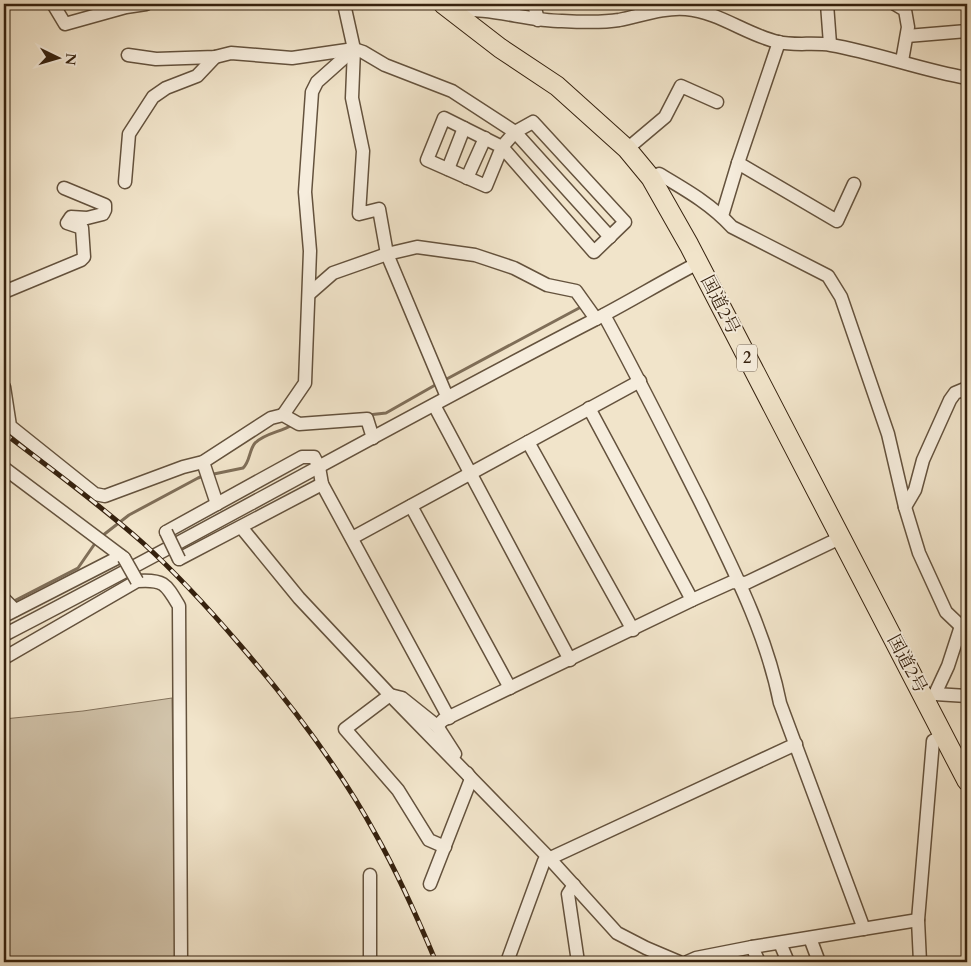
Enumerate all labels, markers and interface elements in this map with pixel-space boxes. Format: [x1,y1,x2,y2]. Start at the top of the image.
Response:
north arrow [32,32,82,82]
text: N [60,52,80,66]
street label: 国道2号 [695,271,745,339]
road number: 2 [737,344,757,372]
street label: 国道2号 [881,630,933,698]

